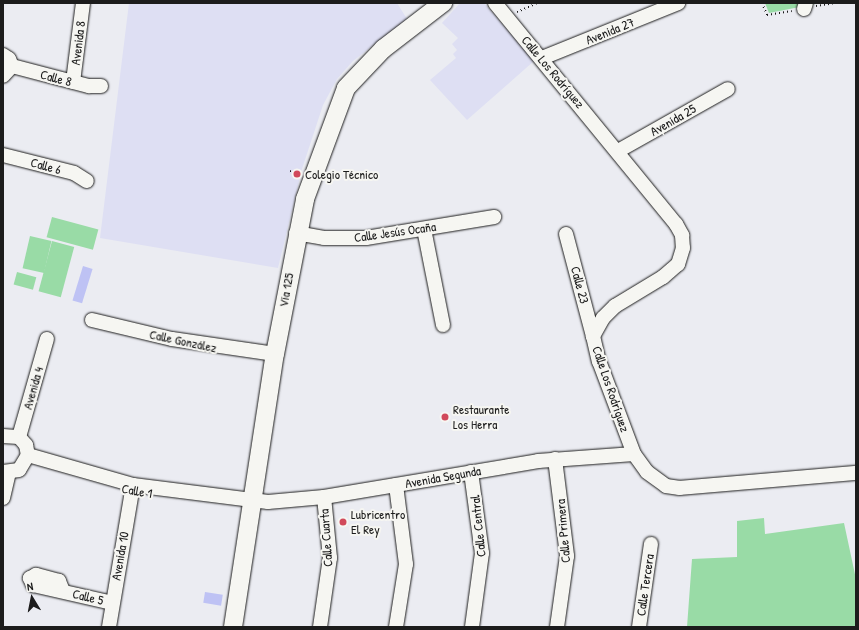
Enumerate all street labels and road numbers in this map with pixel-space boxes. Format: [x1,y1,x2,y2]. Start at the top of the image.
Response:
street label: Avenida 27 [583,14,637,48]
street label: Avenida 8 [68,20,88,66]
street label: Calle Los Rodríguez [518,33,588,111]
street label: Calle 8 [39,66,73,90]
street label: Avenida 25 [647,101,699,139]
street label: Calle 6 [29,154,63,178]
street label: Calle Jesús Ocaña [353,219,437,245]
street label: Calle 23 [568,265,592,305]
street label: Vía 125 [275,272,297,308]
street label: Calle González [148,326,218,356]
street label: Calle Los Rodríguez [589,344,633,434]
street label: Avenida 4 [20,365,46,411]
street label: Avenida Segunda [404,463,482,491]
street label: Calle 1 [121,481,153,501]
street label: Calle Central [467,494,489,558]
street label: Calle Primera [552,498,574,564]
street label: Calle Cuarta [316,509,336,567]
street label: Avenida 10 [108,530,132,582]
street label: Calle Tercera [633,553,657,617]
street label: Calle 5 [71,586,105,608]

